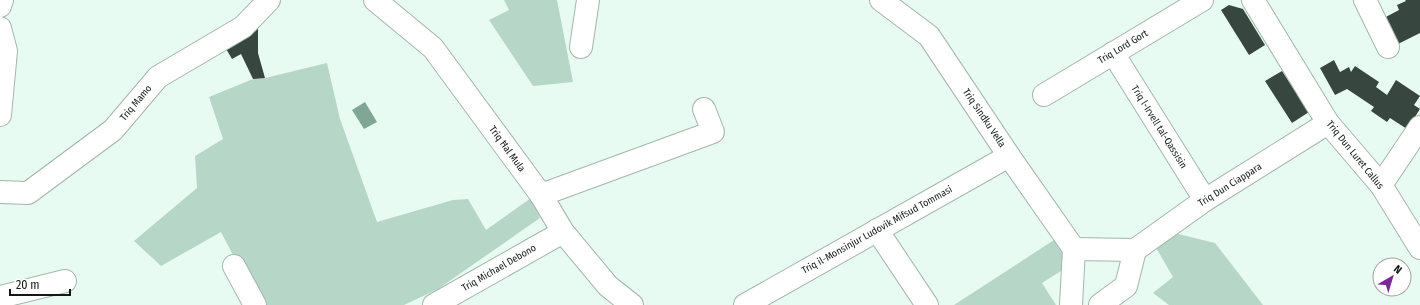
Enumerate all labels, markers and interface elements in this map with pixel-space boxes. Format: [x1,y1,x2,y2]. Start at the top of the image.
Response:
street label: Triq Lord Gort [1096,27,1151,67]
street label: Triq Mamo [118,83,154,123]
street label: Triq l-Irvell tal-Qassisin [1129,83,1189,171]
street label: Triq Sindku Vella [960,86,1008,150]
street label: Triq Dun Luret Callus [1324,118,1386,192]
street label: Triq Ħal Mula [486,124,528,174]
street label: Triq Dun Ciappara [1196,161,1264,209]
street label: Triq il-Monsinjur Ludovik Mifsud Tommasi [800,183,954,277]
street label: Triq Michael Debono [460,242,538,294]
north arrow [1372,257,1412,297]
text: N [1391,262,1404,277]
scale bar [10,271,70,297]
text: 20 m [16,278,40,292]

